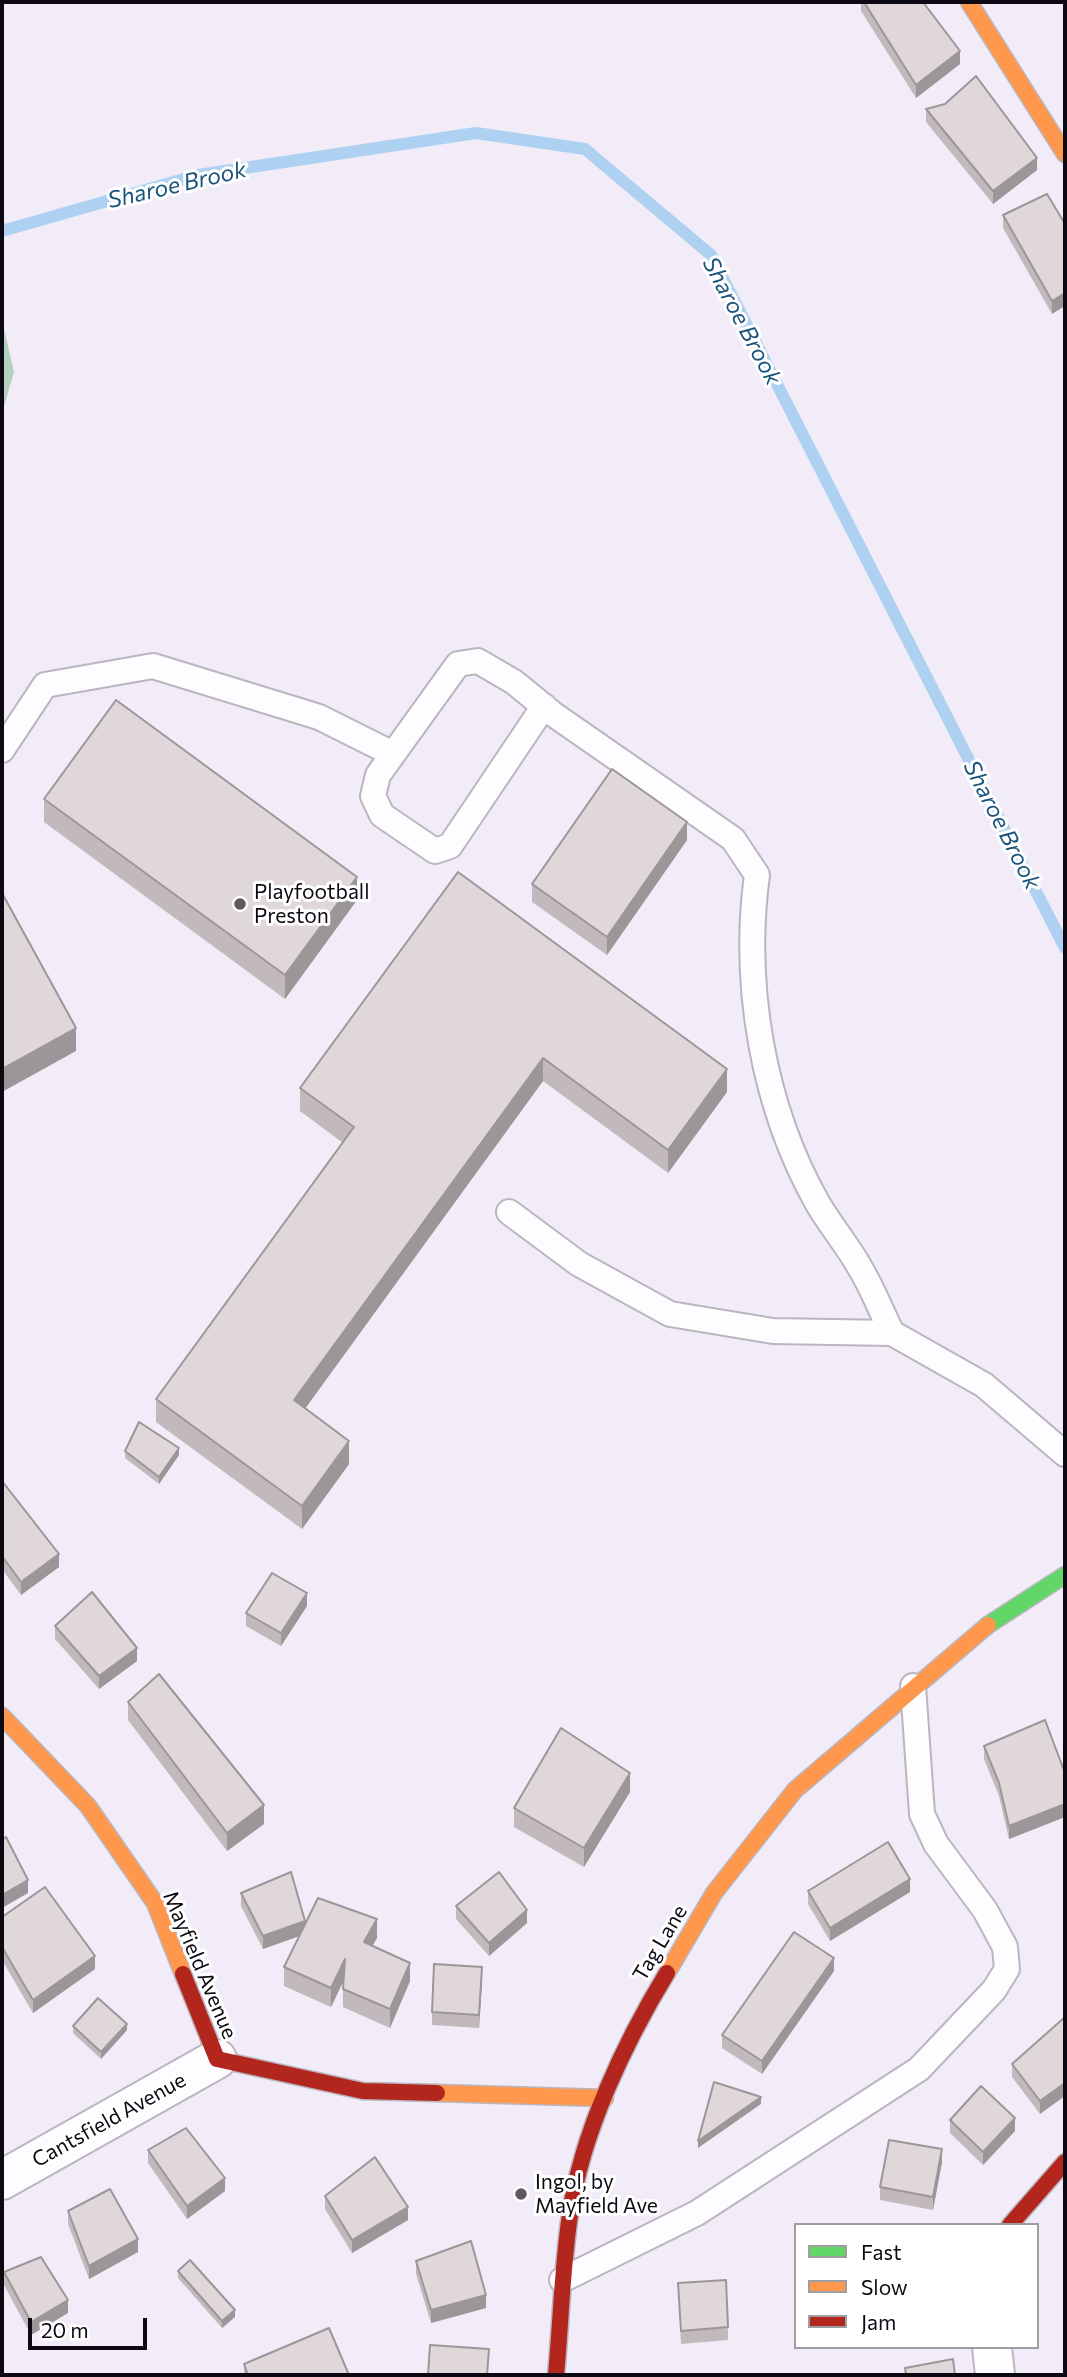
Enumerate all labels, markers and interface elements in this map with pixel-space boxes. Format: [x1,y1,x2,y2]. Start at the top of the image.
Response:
water label: Sharoe Brook [105,156,249,214]
water label: Sharoe Brook [697,252,787,390]
water label: Sharoe Brook [958,756,1046,894]
place label: Playfootball Preston [254,879,370,929]
marker: Playfootball Preston [232,896,248,912]
street label: Mayfield Avenue [158,1887,242,2043]
street label: Tag Lane [628,1900,692,1986]
street label: Cantsfield Avenue [28,2067,190,2173]
place label: Ingol, by Mayfield Ave [535,2169,658,2219]
marker: Ingol, by Mayfield Ave [513,2186,529,2202]
legend [794,2223,1039,2349]
text: Fast [861,2239,902,2264]
text: Slow [861,2274,908,2299]
scale bar [32,2304,150,2348]
text: Jam [861,2309,896,2334]
text: 20 m [41,2317,89,2342]

